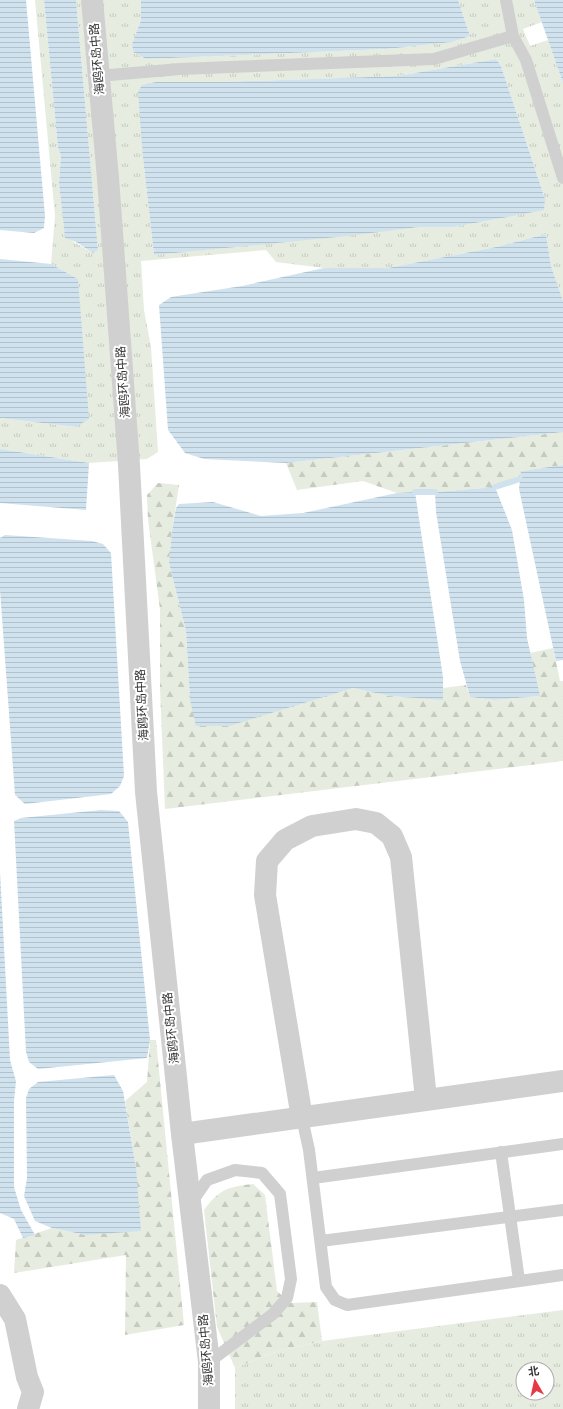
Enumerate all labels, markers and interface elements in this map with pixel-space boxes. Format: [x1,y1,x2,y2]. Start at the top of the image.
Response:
street label: 海鸥环岛中路 [87,23,107,95]
street label: 海鸥环岛中路 [114,346,132,418]
street label: 海鸥环岛中路 [133,669,151,741]
street label: 海鸥环岛中路 [160,991,182,1065]
street label: 海鸥环岛中路 [196,1314,216,1386]
north arrow [515,1361,555,1401]
text: 北 [527,1364,540,1378]

